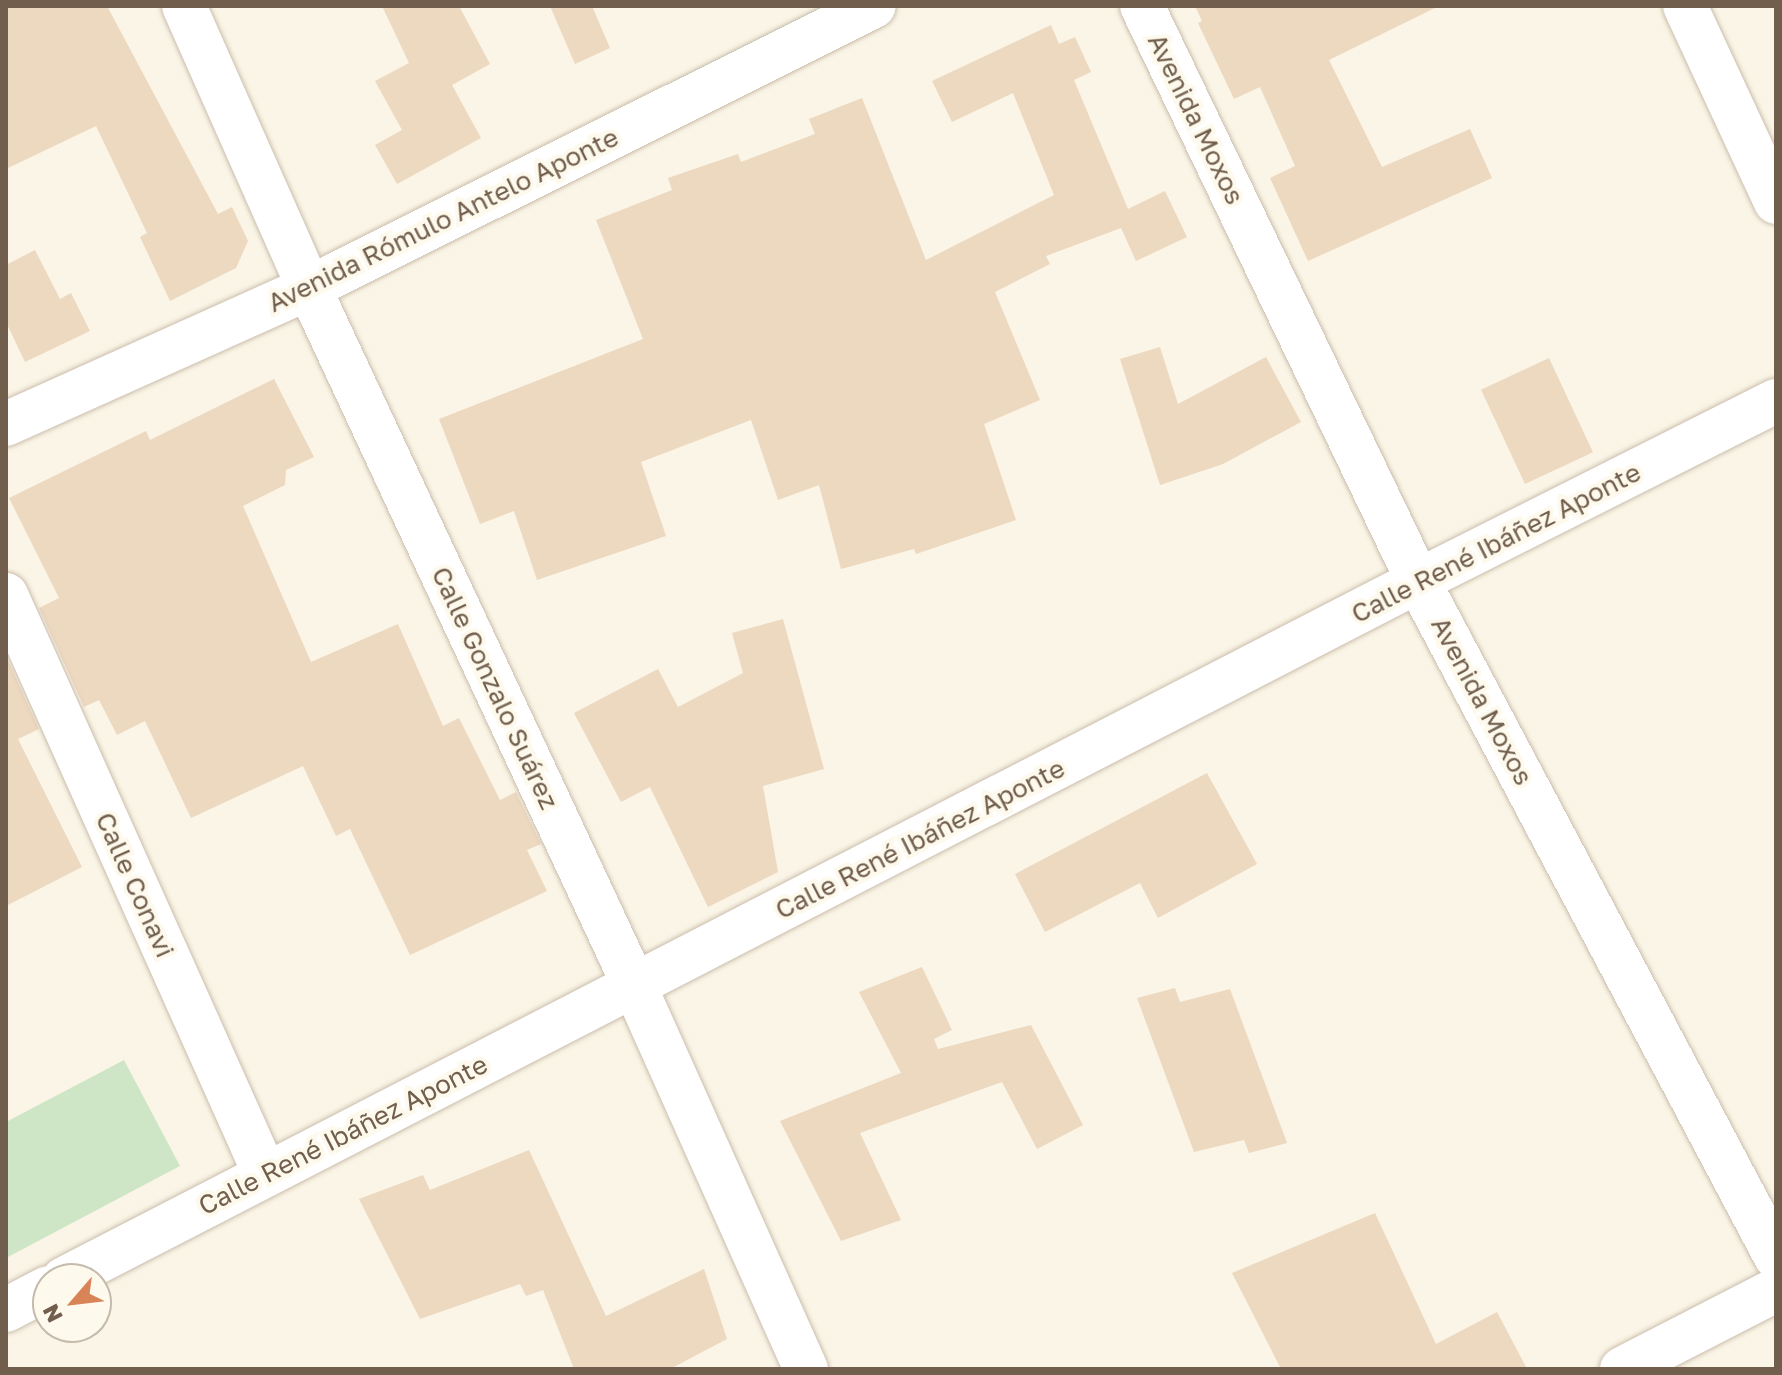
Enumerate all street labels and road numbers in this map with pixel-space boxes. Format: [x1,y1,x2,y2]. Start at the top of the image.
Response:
street label: Avenida Moxos [1141,29,1251,209]
street label: Avenida Rómulo Antelo Aponte [263,121,623,319]
street label: Calle René Ibáñez Aponte [1346,456,1646,630]
street label: Calle Gonzalo Suárez [425,562,565,814]
street label: Avenida Moxos [1425,612,1539,790]
street label: Calle René Ibáñez Aponte [770,752,1070,926]
street label: Calle Conavi [89,808,181,962]
street label: Calle René Ibáñez Aponte [193,1048,493,1222]

